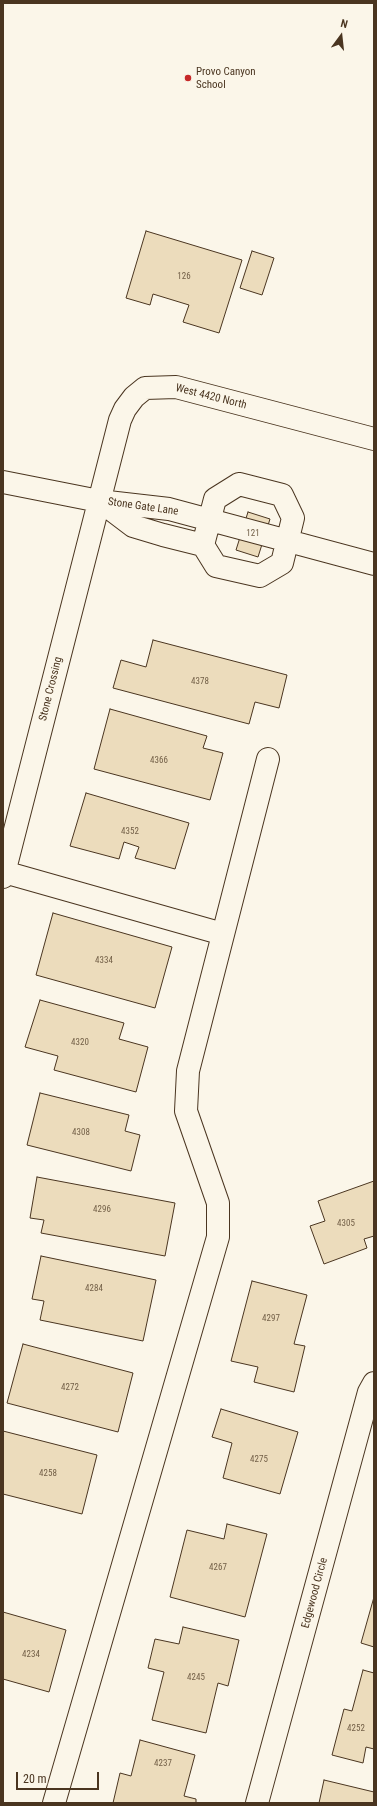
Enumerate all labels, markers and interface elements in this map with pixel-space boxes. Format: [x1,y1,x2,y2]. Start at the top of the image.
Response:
north arrow [321,16,361,56]
text: N [339,17,349,31]
place label: Provo Canyon School [196,65,256,91]
marker: Provo Canyon School [183,73,193,83]
house number: 126 [177,272,191,282]
street label: West 4420 North [174,382,248,412]
street label: Stone Gate Lane [107,496,179,518]
house number: 121 [246,529,260,539]
street label: Stone Crossing [37,656,65,722]
house number: 4378 [191,677,209,687]
house number: 4366 [150,756,168,766]
house number: 4352 [121,827,139,837]
house number: 4334 [95,956,113,966]
house number: 4320 [71,1038,89,1048]
house number: 4308 [72,1128,90,1138]
house number: 4296 [93,1205,111,1215]
house number: 4305 [337,1219,355,1229]
house number: 4284 [85,1284,103,1294]
house number: 4297 [262,1314,280,1324]
house number: 4272 [61,1383,79,1393]
house number: 4275 [250,1455,268,1465]
house number: 4258 [39,1469,57,1479]
street label: Edgewood Circle [299,1556,331,1630]
house number: 4267 [209,1563,227,1573]
house number: 4234 [22,1650,40,1660]
house number: 4245 [187,1673,205,1683]
house number: 4252 [347,1724,365,1734]
house number: 4237 [154,1759,172,1769]
scale bar [18,1764,101,1790]
text: 20 m [23,1772,47,1786]

